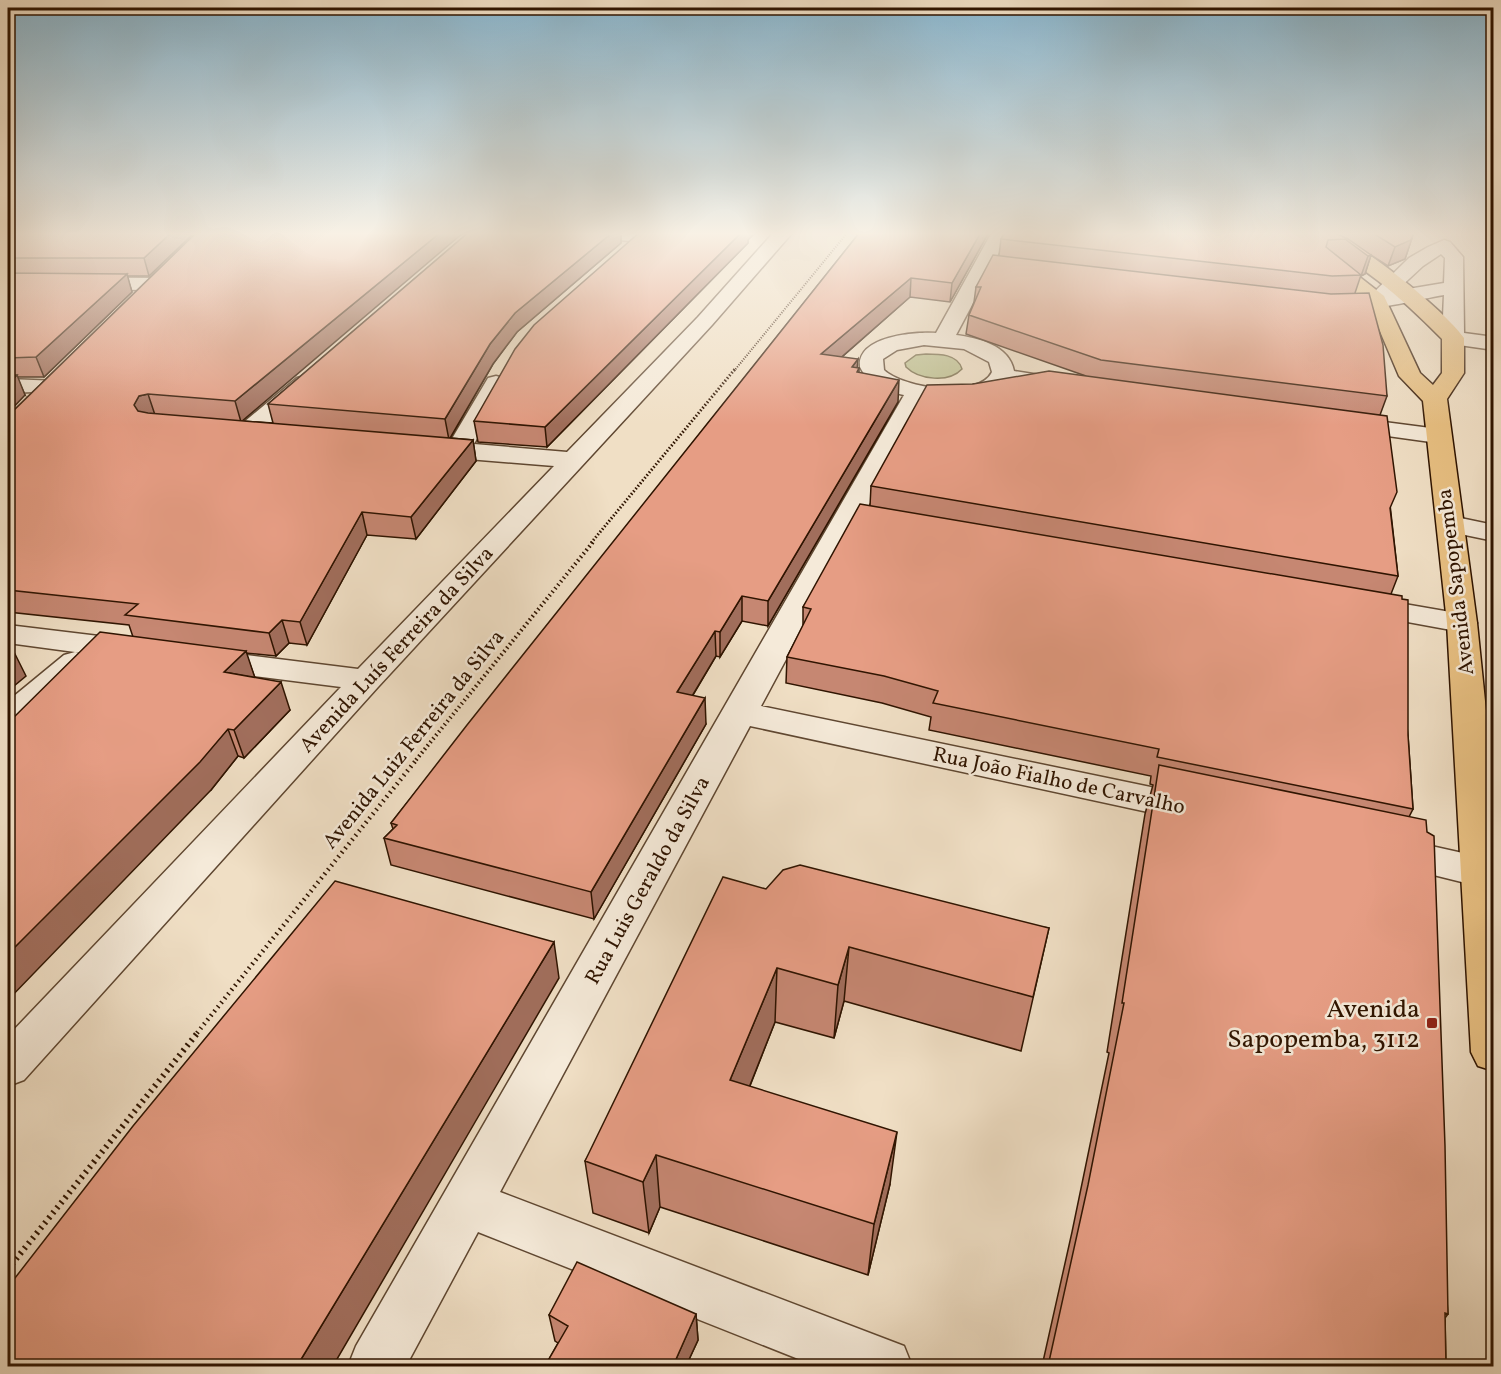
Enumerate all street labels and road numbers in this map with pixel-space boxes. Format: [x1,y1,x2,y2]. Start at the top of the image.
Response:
street label: Avenida Sapopemba [1431,487,1482,677]
street label: Avenida Luís Ferreira da Silva [293,540,501,760]
street label: Avenida Luiz Ferreira da Silva [316,624,512,856]
street label: Rua João Fialho de Carvalho [930,741,1188,822]
street label: Rua Luis Geraldo da Silva [579,771,718,990]

